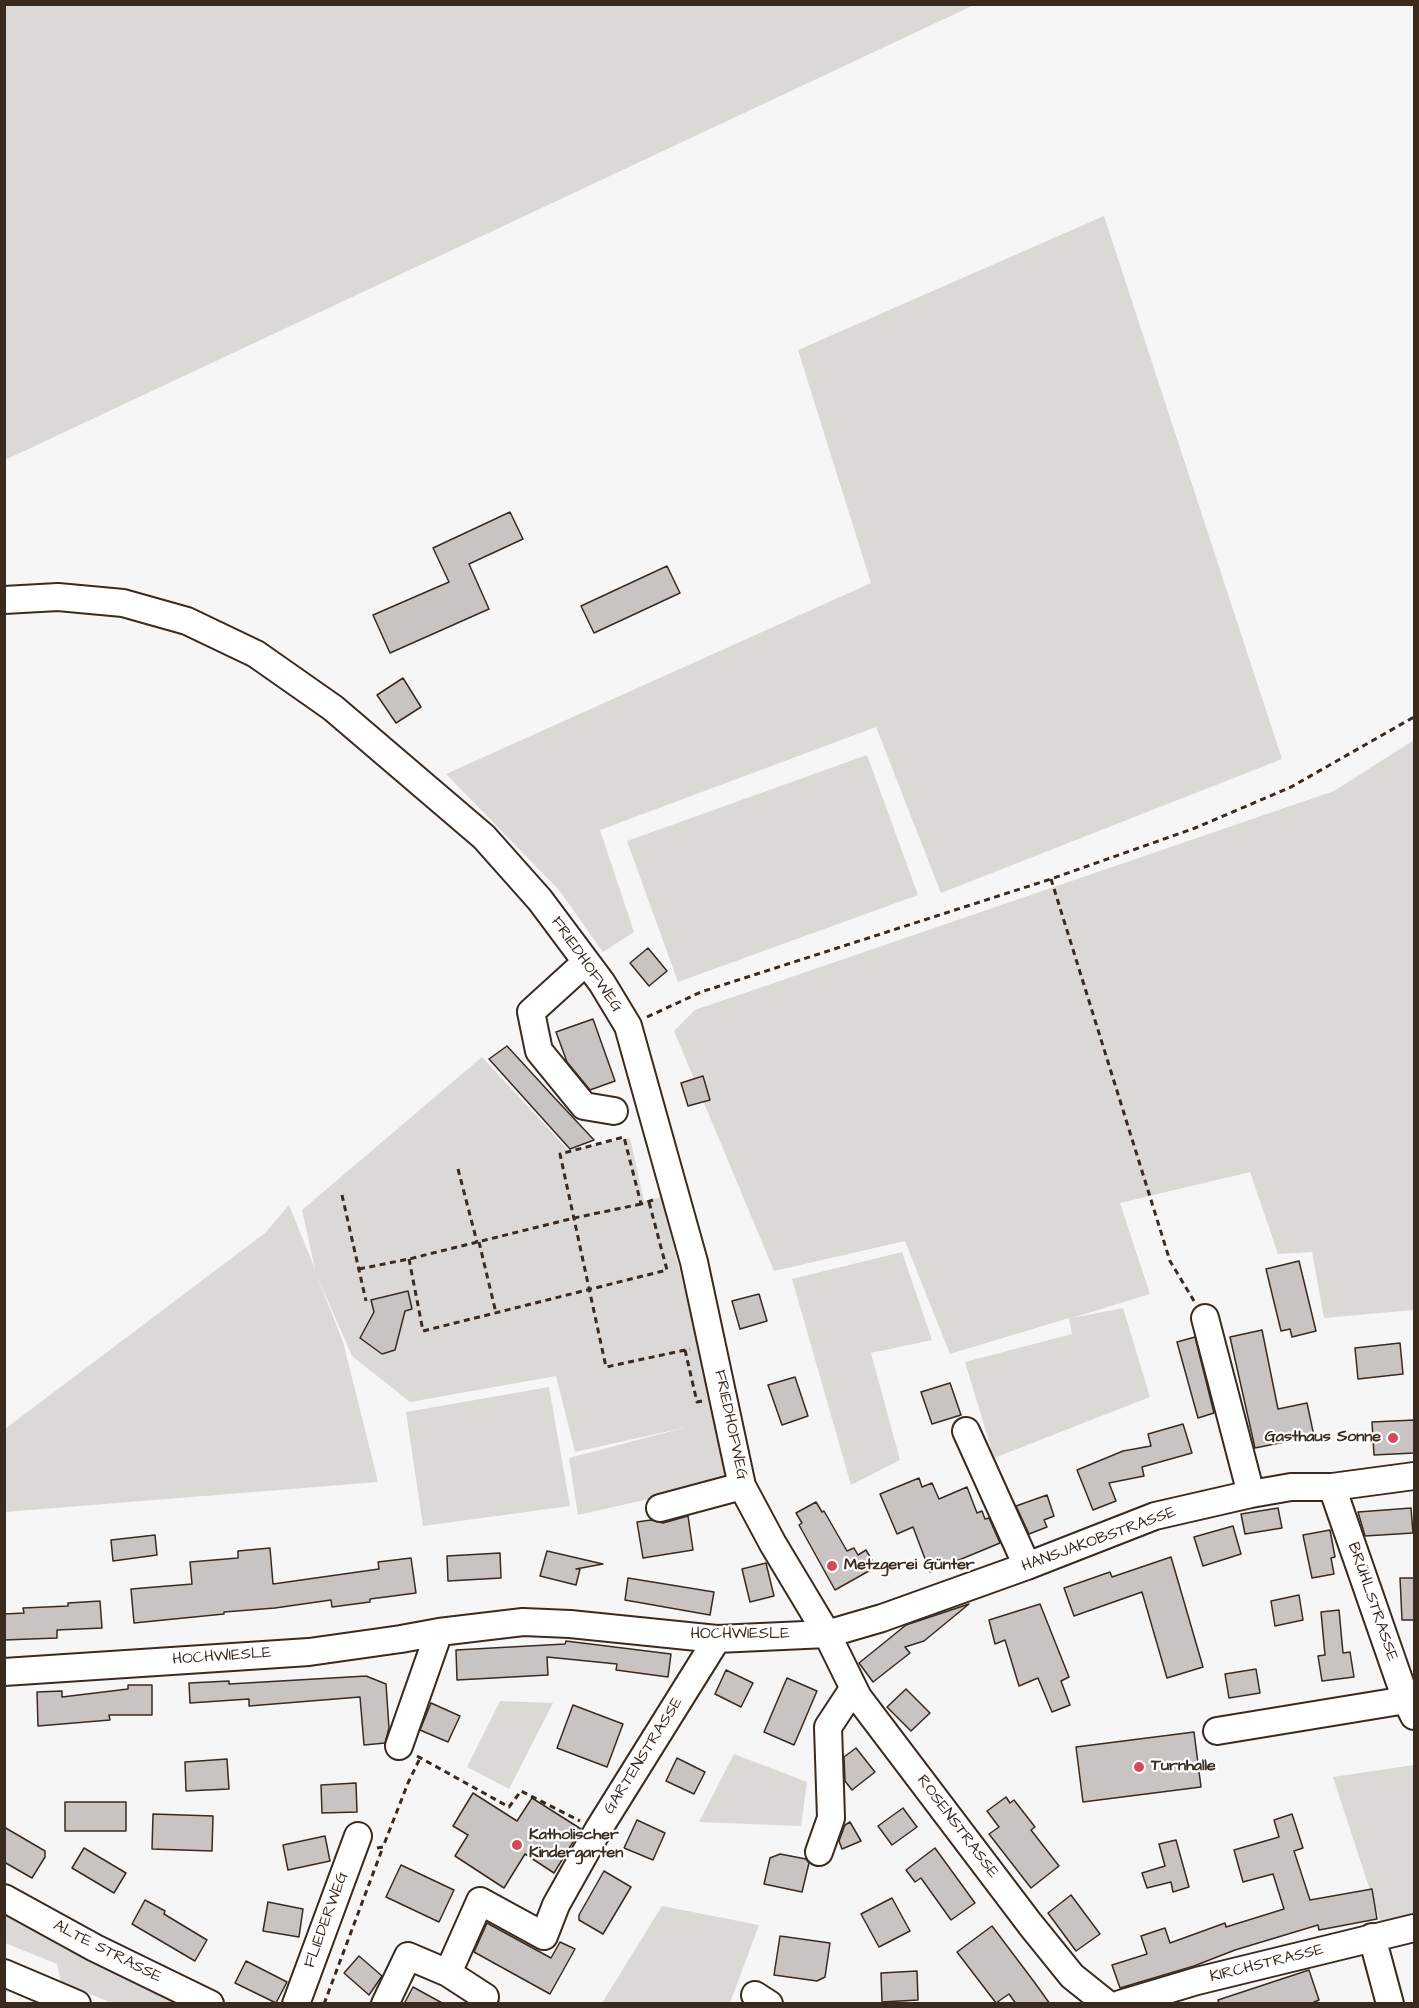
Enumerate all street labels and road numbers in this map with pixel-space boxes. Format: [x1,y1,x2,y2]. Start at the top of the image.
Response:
street label: FRIEDHOFWEG [546,914,626,1016]
street label: FRIEDHOFWEG [709,1368,751,1482]
street label: HANSJAKOBSTRASSE [1019,1503,1179,1577]
street label: BRÜHLSTRASSE [1343,1540,1401,1664]
street label: HOCHWIESLE [690,1625,790,1645]
street label: HOCHWIESLE [172,1644,272,1670]
street label: GARTENSTRASSE [600,1694,688,1818]
street label: ROSENSTRASSE [912,1772,1002,1882]
street label: FLIEDERWEG [301,1869,353,1971]
street label: ALTE STRASSE [50,1916,164,1988]
street label: KIRCHSTRASSE [1208,1941,1326,1987]

